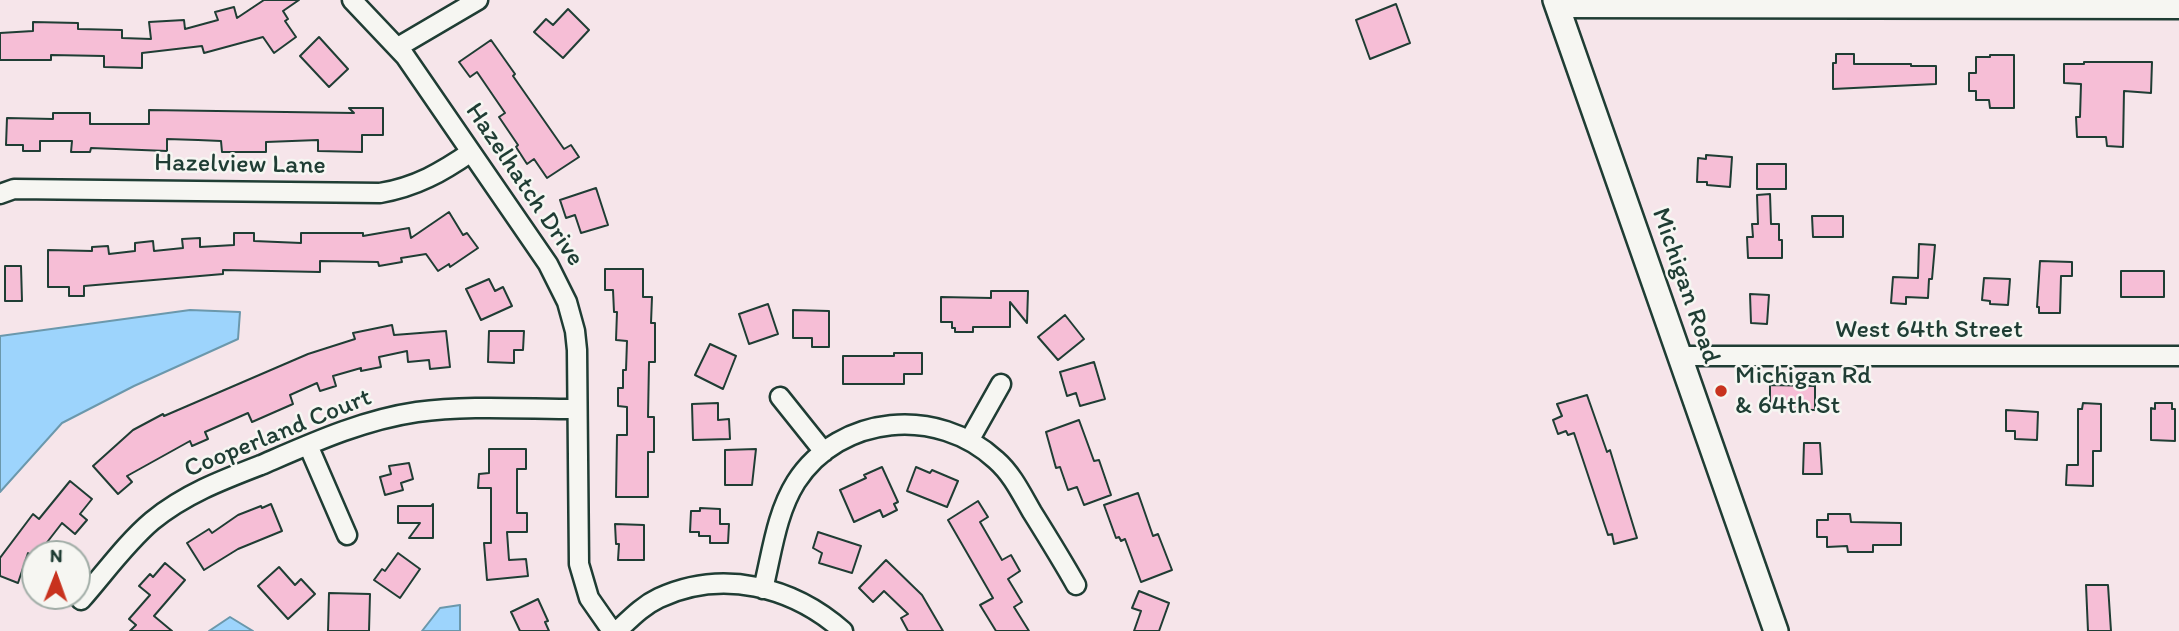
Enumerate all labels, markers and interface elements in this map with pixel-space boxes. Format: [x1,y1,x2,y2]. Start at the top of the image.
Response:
street label: Hazelhatch Drive [458,97,590,273]
street label: Hazelview Lane [154,148,326,182]
street label: Michigan Road [1644,204,1726,368]
street label: West 64th Street [1835,314,2023,346]
place label: Michigan Rd & 64th St [1735,360,1871,422]
street label: Cooperland Court [180,382,376,486]
marker: Michigan Rd & 64th St [1713,383,1729,399]
north arrow [21,540,91,610]
text: N [50,544,63,567]

